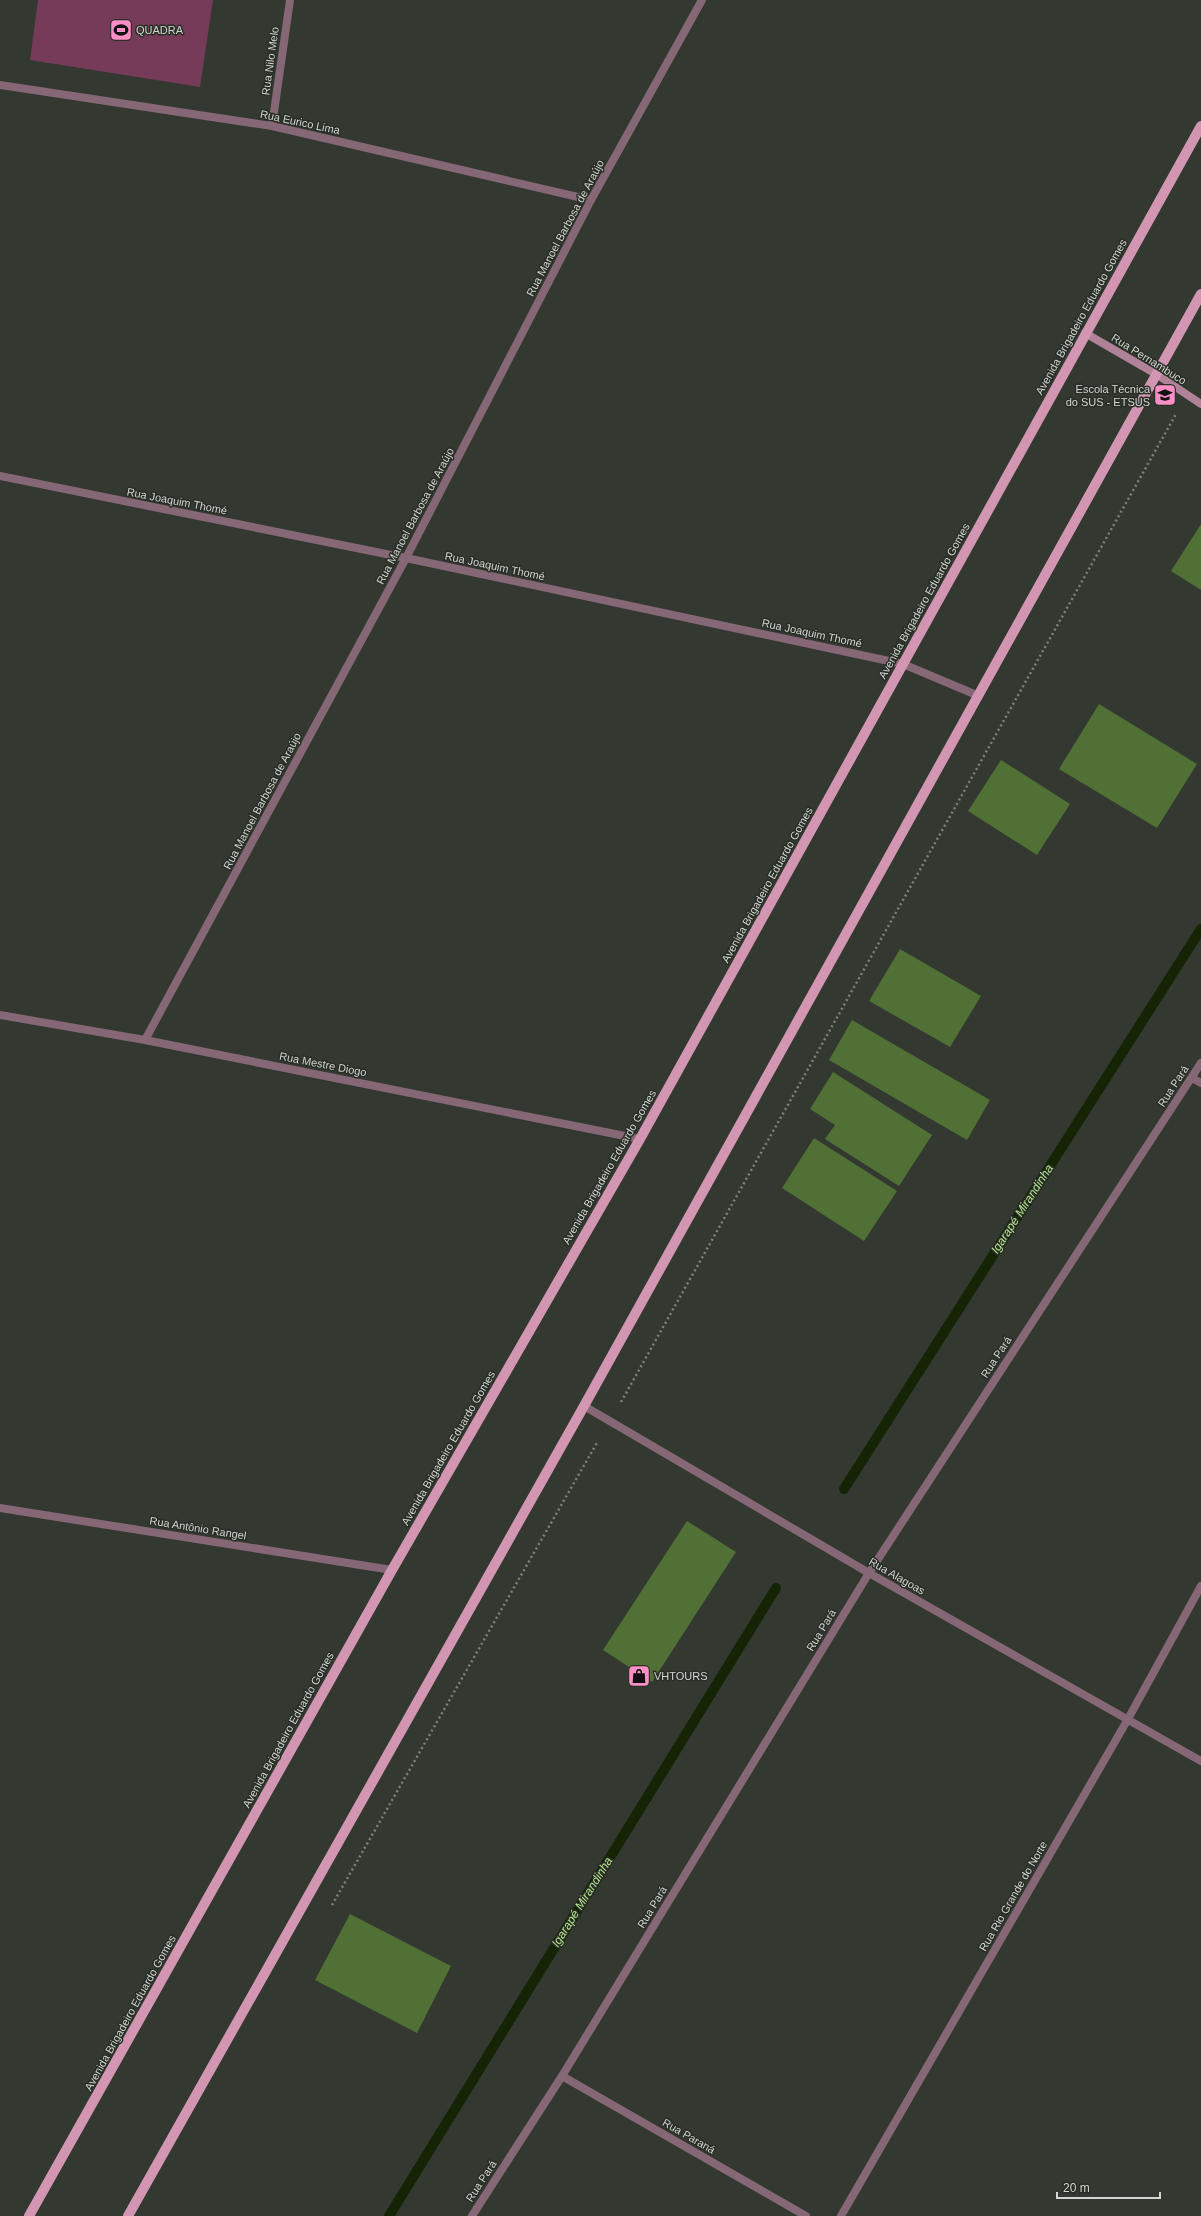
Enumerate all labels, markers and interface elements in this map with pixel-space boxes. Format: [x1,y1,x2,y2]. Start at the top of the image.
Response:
sports icon: QUADRA [108,17,134,43]
place label: QUADRA [136,24,184,36]
street label: Rua Nilo Melo [259,26,281,96]
street label: Rua Eurico Lima [259,108,342,137]
street label: Rua Manoel Barbosa de Araújo [524,158,606,298]
street label: Avenida Brigadeiro Eduardo Gomes [1033,237,1129,397]
street label: Rua Pernambuco [1110,331,1188,387]
school or university icon: Escola Técnica do SUS - ETSUS [1152,382,1178,408]
place label: Escola Técnica do SUS - ETSUS [1066,383,1151,408]
street label: Rua Manoel Barbosa de Araújo [374,446,456,586]
street label: Rua Joaquim Thomé [126,485,228,517]
street label: Avenida Brigadeiro Eduardo Gomes [876,521,972,681]
street label: Rua Joaquim Thomé [444,550,546,582]
street label: Rua Joaquim Thomé [761,617,863,649]
street label: Rua Manoel Barbosa de Araújo [221,731,303,871]
street label: Avenida Brigadeiro Eduardo Gomes [719,805,815,965]
street label: Rua Mestre Diogo [278,1050,368,1078]
street label: Rua Pará [1155,1063,1191,1109]
street label: Avenida Brigadeiro Eduardo Gomes [560,1087,658,1246]
water label: Igarapé Mirandinha [988,1162,1056,1256]
street label: Rua Pará [978,1334,1014,1380]
street label: Avenida Brigadeiro Eduardo Gomes [399,1368,497,1527]
street label: Rua Antônio Rangel [149,1514,247,1542]
street label: Rua Alagoas [867,1555,927,1597]
street label: Rua Pará [804,1606,839,1653]
street label: Avenida Brigadeiro Eduardo Gomes [240,1650,336,1810]
shop icon: VHTOURS [626,1663,652,1689]
place label: VHTOURS [654,1670,708,1682]
street label: Rua Rio Grande do Norte [977,1839,1049,1953]
water label: Igarapé Mirandinha [549,1854,616,1950]
street label: Rua Pará [635,1883,670,1930]
street label: Avenida Brigadeiro Eduardo Gomes [82,1933,178,2093]
street label: Rua Paraná [661,2116,718,2156]
street label: Rua Pará [463,2158,499,2204]
scale bar [1057,2174,1160,2200]
text: 20 m [1063,2181,1090,2195]

